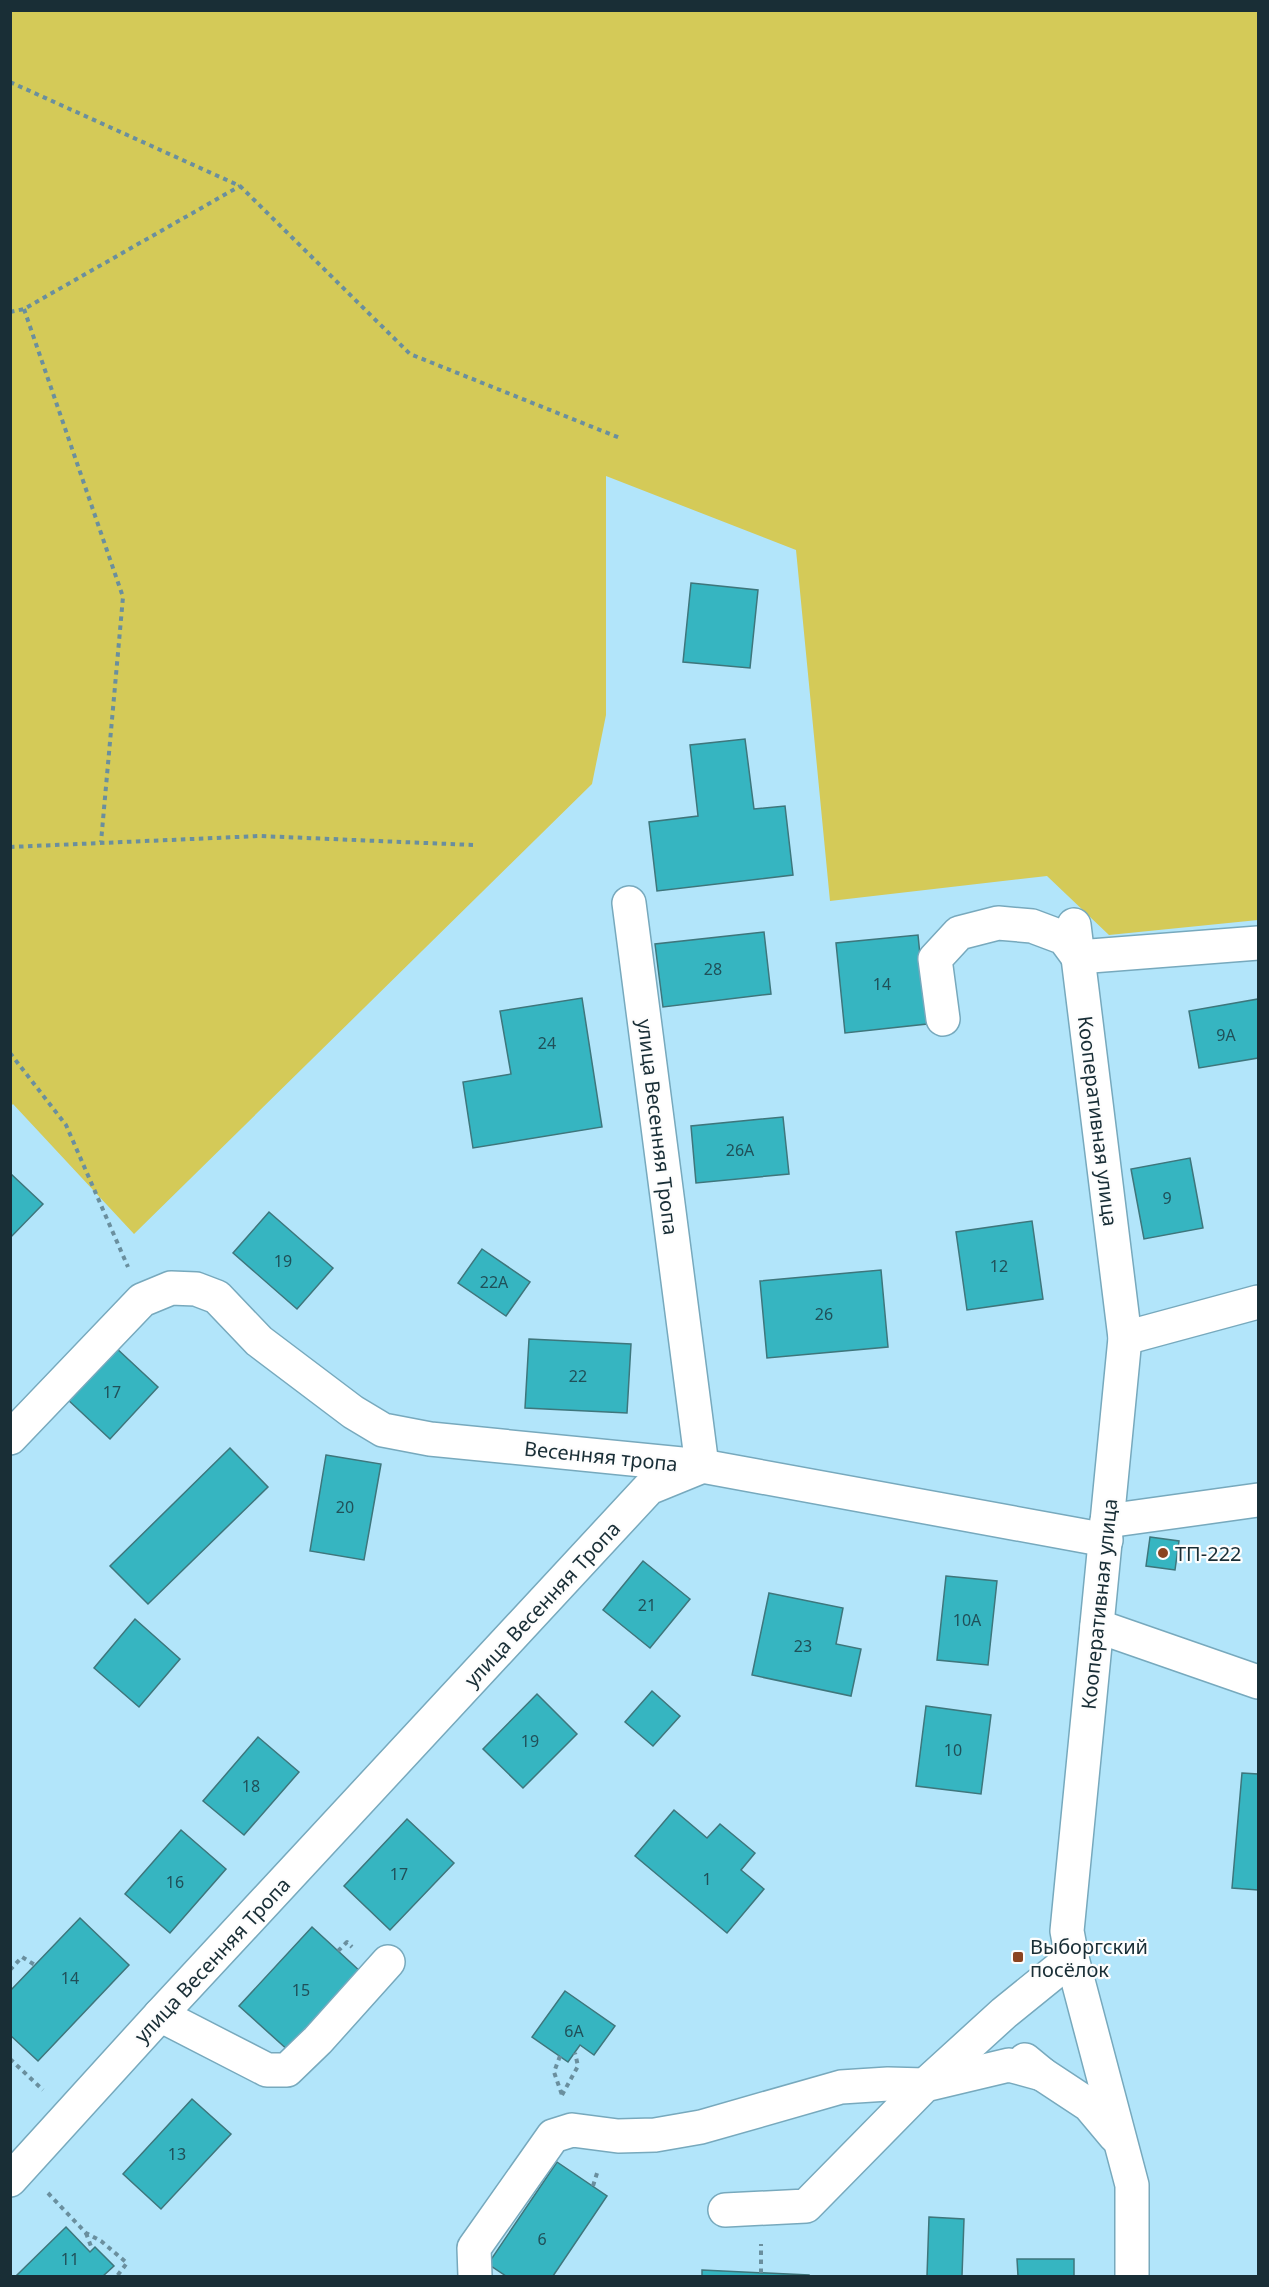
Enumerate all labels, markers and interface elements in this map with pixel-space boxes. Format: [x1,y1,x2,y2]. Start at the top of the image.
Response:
house number: 28 [704,958,722,980]
house number: 14 [873,973,891,995]
street label: Кооперативная улица [1072,1014,1124,1228]
street label: улица Весенняя Тропа [631,1018,685,1236]
house number: 9А [1216,1024,1236,1046]
house number: 24 [538,1032,556,1054]
house number: 26А [726,1139,755,1161]
house number: 9 [1162,1187,1172,1209]
house number: 19 [274,1250,292,1272]
house number: 12 [990,1255,1008,1277]
house number: 22А [480,1271,509,1293]
house number: 26 [815,1303,833,1325]
house number: 22 [569,1365,587,1387]
house number: 17 [103,1381,121,1403]
street label: Весенняя тропа [523,1435,679,1477]
house number: 20 [336,1496,354,1518]
street label: Кооперативная улица [1074,1497,1124,1711]
street label: улица Весенняя Тропа [458,1515,626,1693]
place label: ТП-222 [1175,1540,1242,1567]
marker: ТП-222 [1156,1546,1170,1560]
house number: 21 [638,1594,656,1616]
house number: 10А [953,1609,982,1631]
house number: 23 [794,1635,812,1657]
house number: 19 [521,1730,539,1752]
house number: 10 [944,1739,962,1761]
house number: 18 [242,1775,260,1797]
house number: 17 [390,1863,408,1885]
house number: 1 [702,1868,712,1890]
street label: улица Весенняя Тропа [128,1871,296,2049]
house number: 16 [166,1871,184,1893]
place label: Выборгский посёлок [1030,1933,1148,1983]
marker: Выборгский посёлок [1011,1950,1025,1964]
house number: 14 [61,1967,79,1989]
house number: 15 [292,1979,310,2001]
house number: 6А [564,2020,584,2042]
house number: 13 [168,2143,186,2165]
house number: 6 [537,2228,547,2250]
house number: 11 [61,2248,79,2270]

